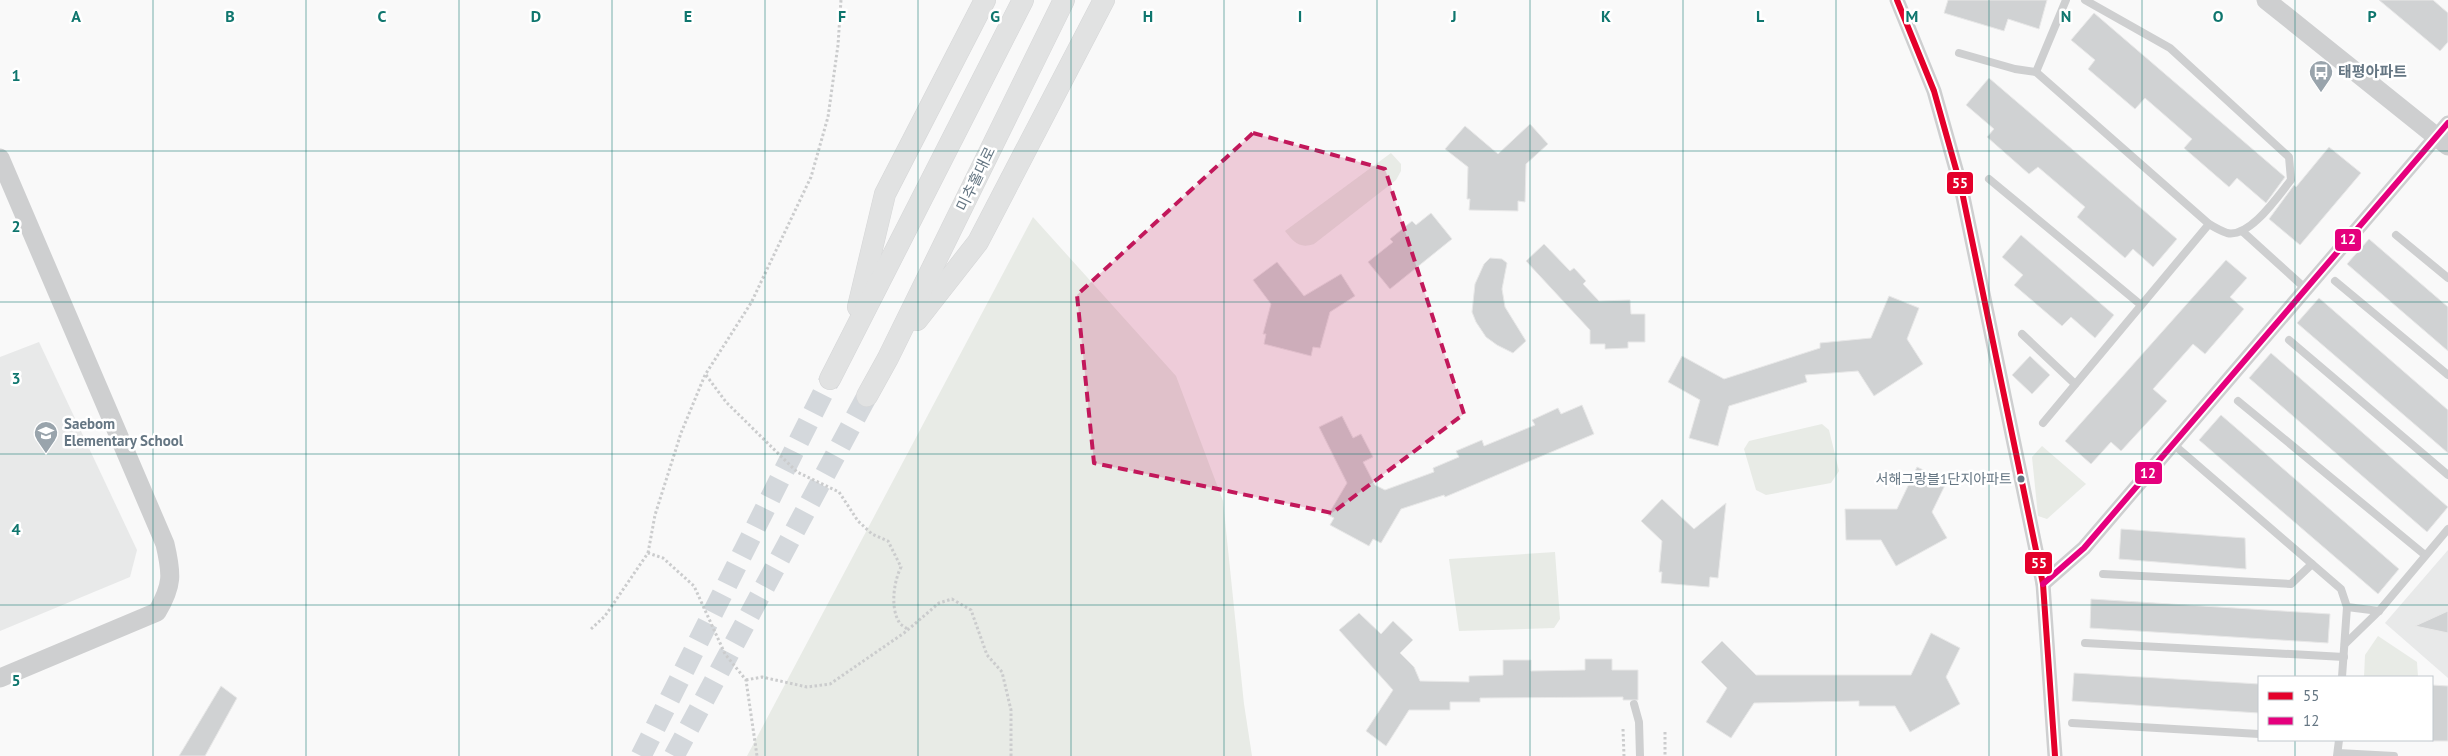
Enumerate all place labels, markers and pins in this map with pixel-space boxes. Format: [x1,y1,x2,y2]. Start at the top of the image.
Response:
bus stop icon: 태평아파트 [2308,59,2334,93]
place label: 태평아파트 [2338,62,2407,81]
place label: Saebom Elementary School [64,414,184,450]
school or university icon: Saebom Elementary School [33,420,59,454]
place label: 서해그랑블1단지아파트 [1876,470,2012,488]
marker: 서해그랑블1단지아파트 [2016,474,2026,484]

